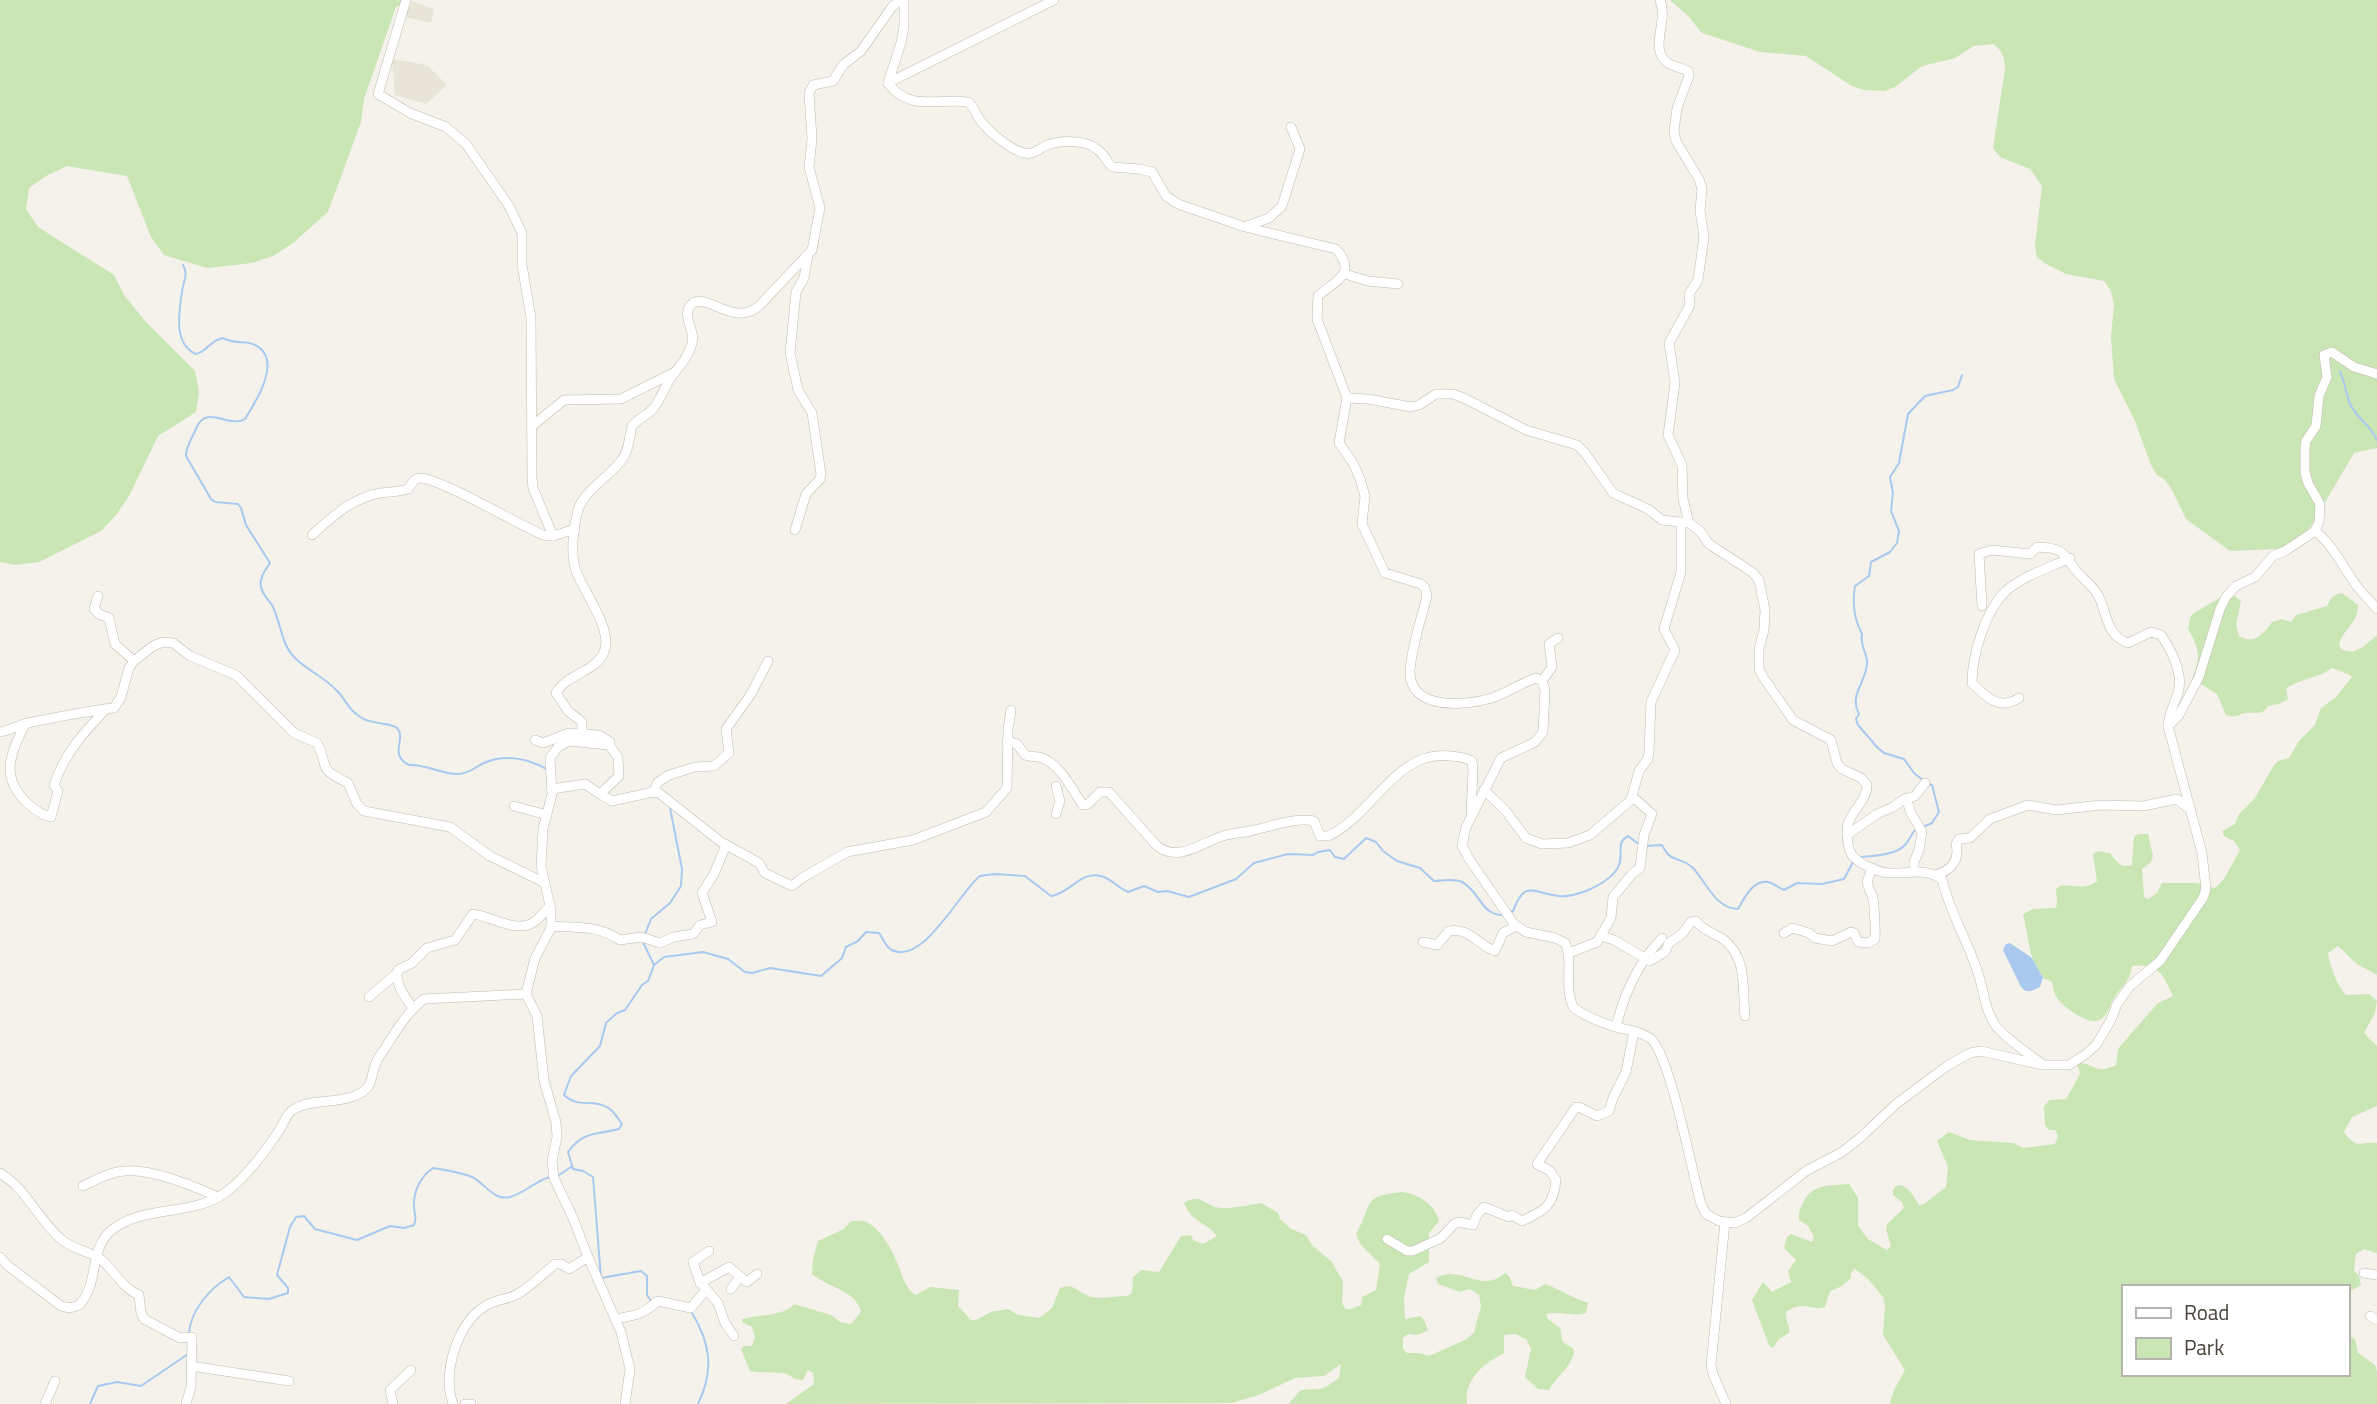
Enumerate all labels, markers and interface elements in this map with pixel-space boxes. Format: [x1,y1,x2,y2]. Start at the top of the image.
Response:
legend [2122,1285,2349,1376]
text: Road [2184,1296,2229,1328]
text: Park [2184,1331,2224,1363]

